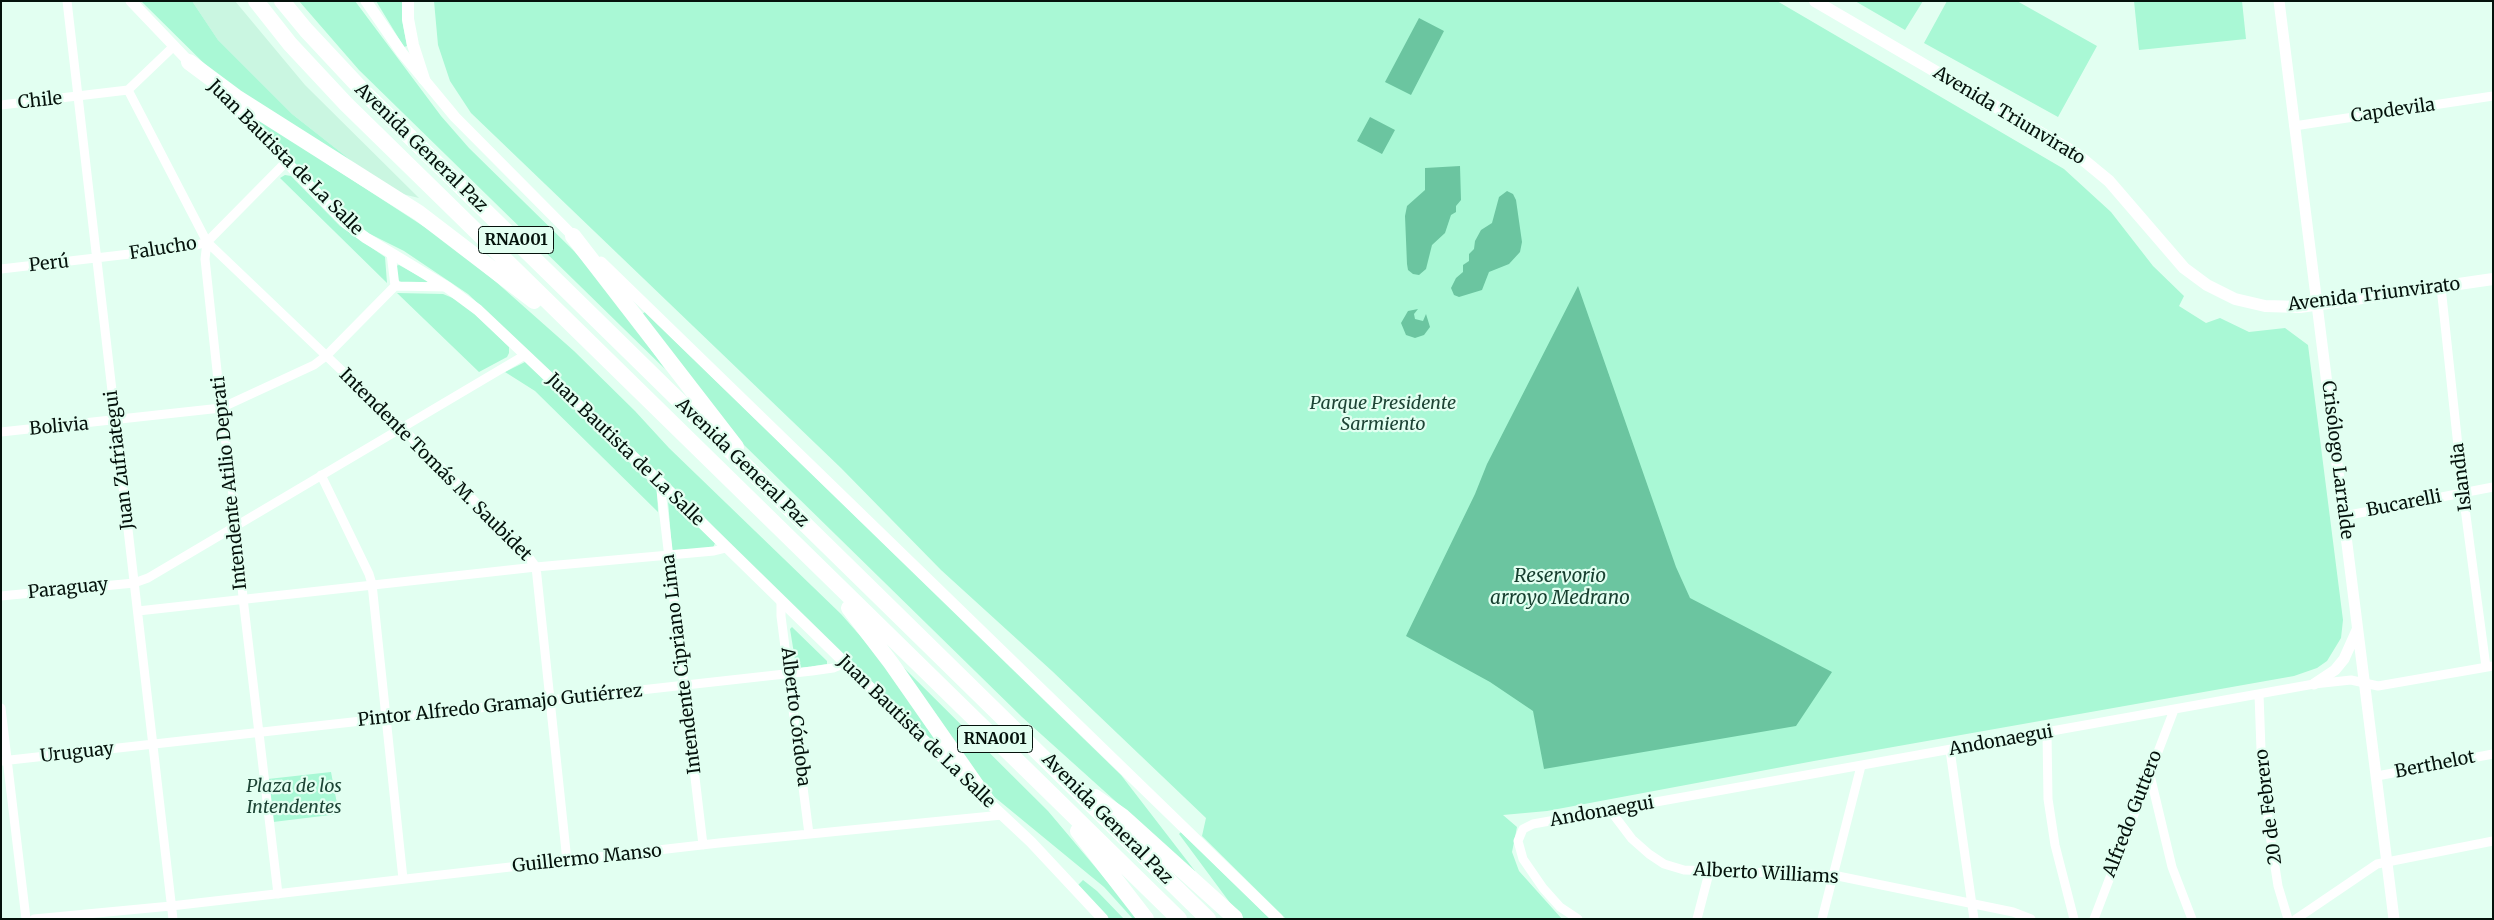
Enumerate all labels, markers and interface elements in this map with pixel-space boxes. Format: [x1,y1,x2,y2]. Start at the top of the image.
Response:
street label: Avenida Triunvirato [1929,62,2089,170]
street label: Juan Bautista de La Salle [203,76,367,240]
street label: Avenida General Paz [350,79,492,217]
street label: Chile [17,88,63,114]
street label: Capdevila [2350,94,2436,128]
road number: RNA001 [478,226,554,254]
street label: Falucho [128,233,198,265]
street label: Perú [28,251,70,277]
street label: Avenida Triunvirato [2287,274,2461,316]
street label: Intendente Tomás M. Saubidet [334,364,536,566]
street label: Juan Bautista de La Salle [542,369,708,531]
street label: Intendente Atilio Deprati [208,375,252,591]
street label: Crisólogo Larralde [2317,380,2357,540]
street label: Juan Zufriategui [101,389,139,531]
park label: Parque Presidente Sarmiento [1310,393,1456,436]
street label: Avenida General Paz [671,394,813,532]
street label: Bolivia [28,414,90,440]
street label: Islandia [2447,442,2477,512]
street label: Bucarelli [2365,486,2443,522]
street label: Intendente Cipriano Lima [658,553,706,775]
water label: Reservorio arroyo Medrano [1490,566,1630,610]
street label: Paraguay [27,574,109,604]
street label: Alberto Córdoba [776,646,814,788]
street label: Juan Bautista de La Salle [833,651,999,813]
street label: Pintor Alfredo Gramajo Gutiérrez [357,680,643,732]
street label: Andonaegui [1947,721,2055,761]
road number: RNA001 [958,726,1032,752]
street label: Uruguay [39,738,115,768]
street label: Berthelot [2393,747,2477,783]
street label: Alfredo Guttero [2099,748,2167,880]
street label: 20 de Febrero [2251,748,2287,866]
street label: Avenida General Paz [1037,749,1177,889]
park label: Plaza de los Intendentes [246,776,342,819]
street label: Andonaegui [1548,792,1656,832]
street label: Guillermo Manso [511,840,663,878]
street label: Alberto Williams [1693,859,1839,889]

